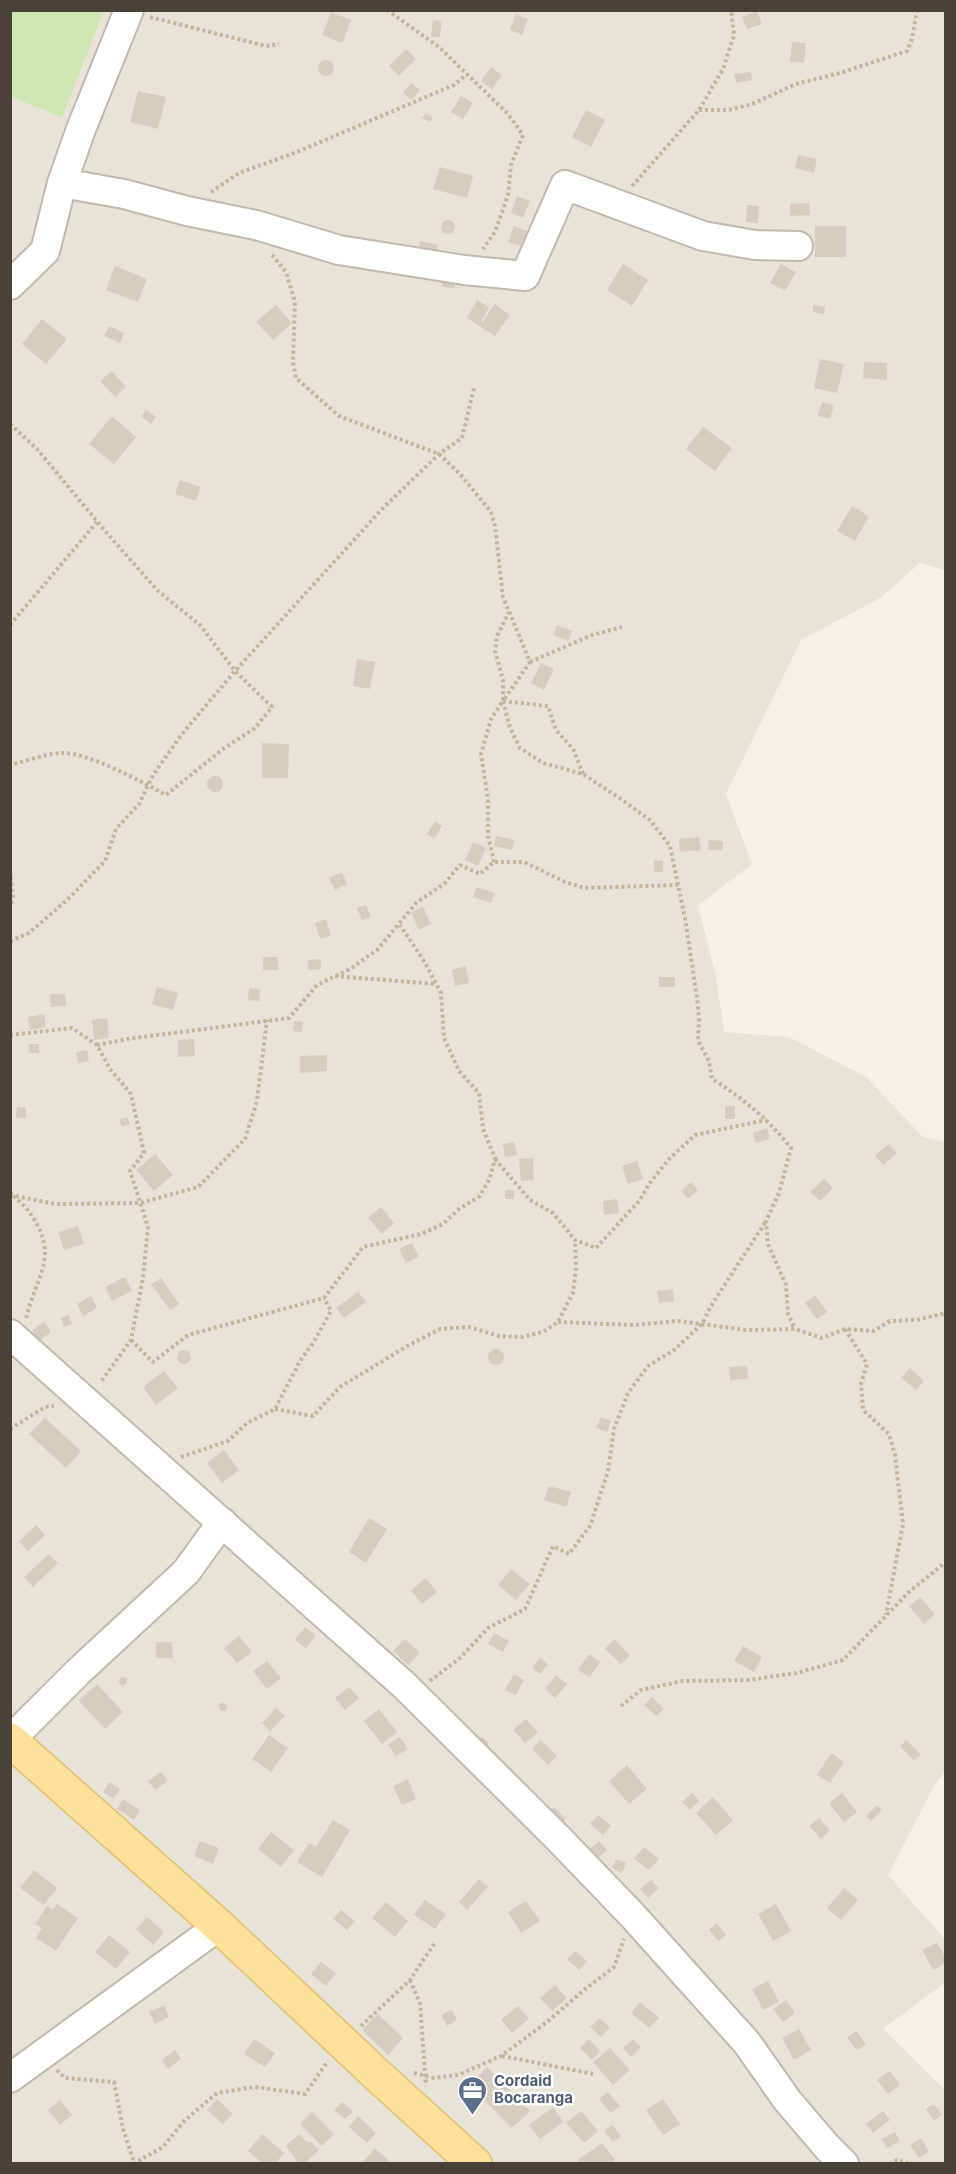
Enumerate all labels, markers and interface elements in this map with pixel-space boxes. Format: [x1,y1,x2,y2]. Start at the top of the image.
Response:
place label: Cordaid Bocaranga [494,2071,573,2107]
office icon: Cordaid Bocaranga [457,2074,489,2116]

